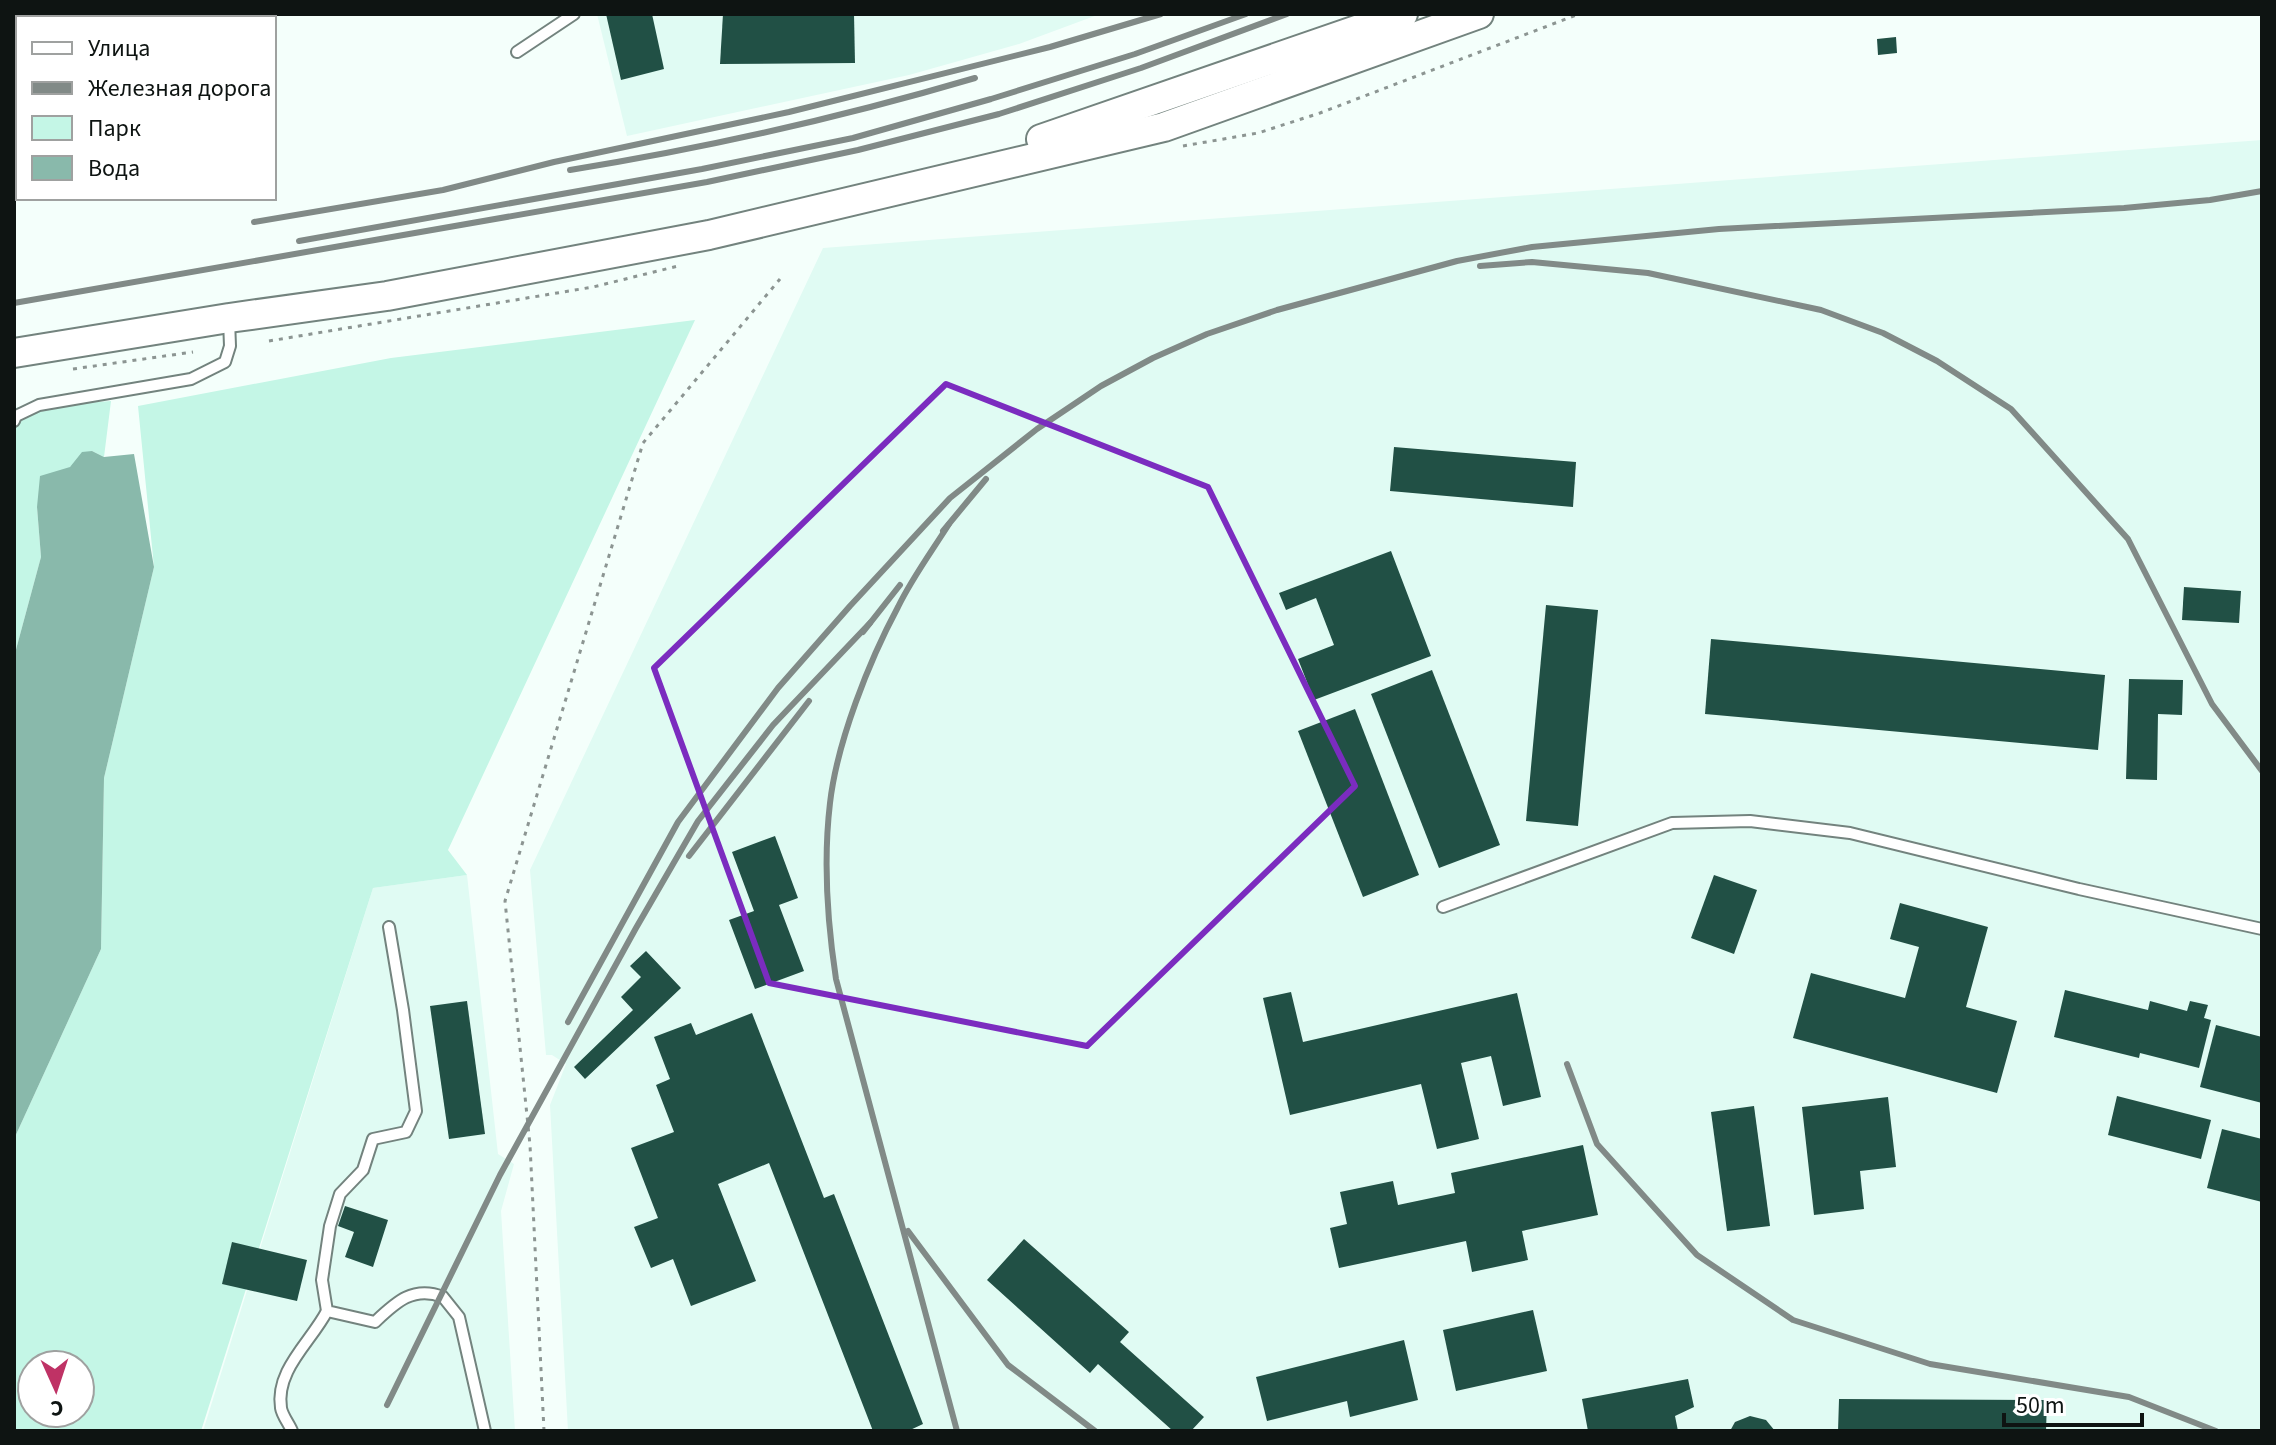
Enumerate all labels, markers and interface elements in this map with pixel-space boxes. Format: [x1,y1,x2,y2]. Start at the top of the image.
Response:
legend [16,16,276,200]
text: Улица [88,31,150,66]
text: Железная дорога [88,71,271,106]
text: Парк [88,111,141,146]
text: Вода [88,151,140,186]
north arrow [16,1349,96,1429]
scale bar [2004,1377,2142,1427]
text: 50 m [2016,1388,2065,1423]
text: С [50,1392,64,1424]

